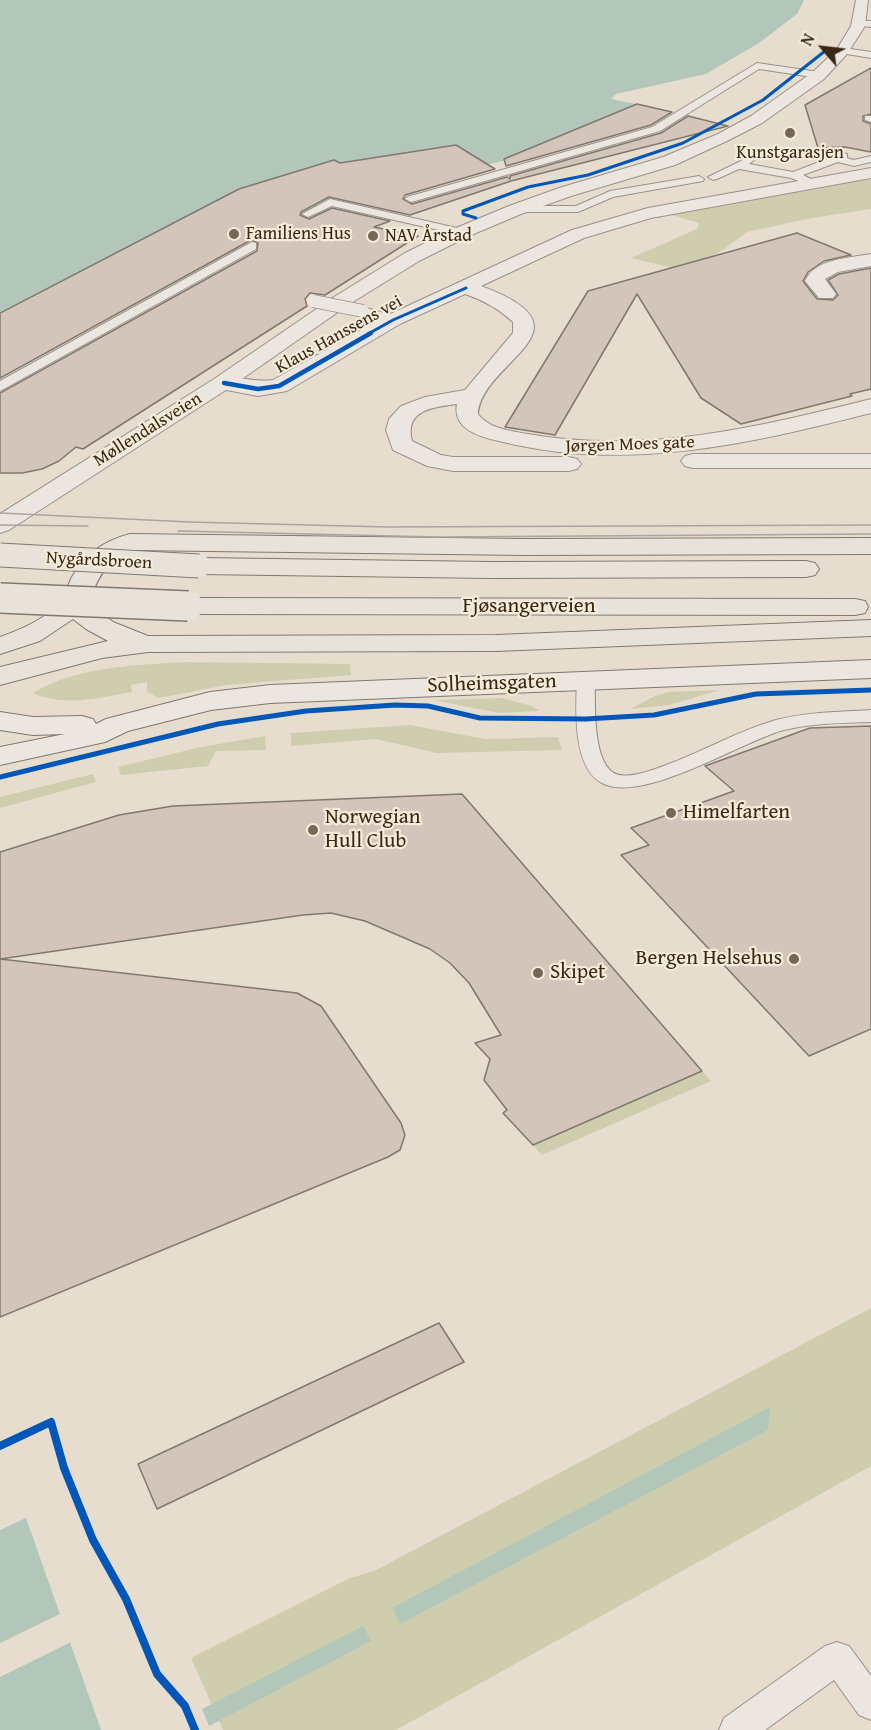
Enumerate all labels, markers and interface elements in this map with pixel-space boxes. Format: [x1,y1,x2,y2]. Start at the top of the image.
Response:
north arrow [793,18,853,78]
text: N [794,29,820,50]
marker: Kunstgarasjen [783,126,797,140]
place label: Kunstgarasjen [736,142,844,164]
place label: Familiens Hus [246,223,351,245]
place label: NAV Årstad [385,225,472,247]
marker: Familiens Hus [227,227,241,241]
marker: NAV Årstad [366,229,380,243]
street label: Klaus Hanssens vei [272,291,406,379]
street label: Møllendalsveien [90,388,206,472]
street label: Jørgen Moes gate [565,432,695,458]
street label: Nygårdsbroen [45,547,153,575]
street label: Fjøsangerveien [463,594,595,620]
street label: Solheimsgaten [427,669,557,699]
place label: Himelfarten [683,800,790,826]
place label: Norwegian Hull Club [325,805,421,855]
marker: Himelfarten [664,806,678,820]
marker: Norwegian Hull Club [306,823,320,837]
place label: Bergen Helsehus [636,946,782,972]
marker: Bergen Helsehus [787,952,801,966]
place label: Skipet [550,960,605,986]
marker: Skipet [531,966,545,980]

